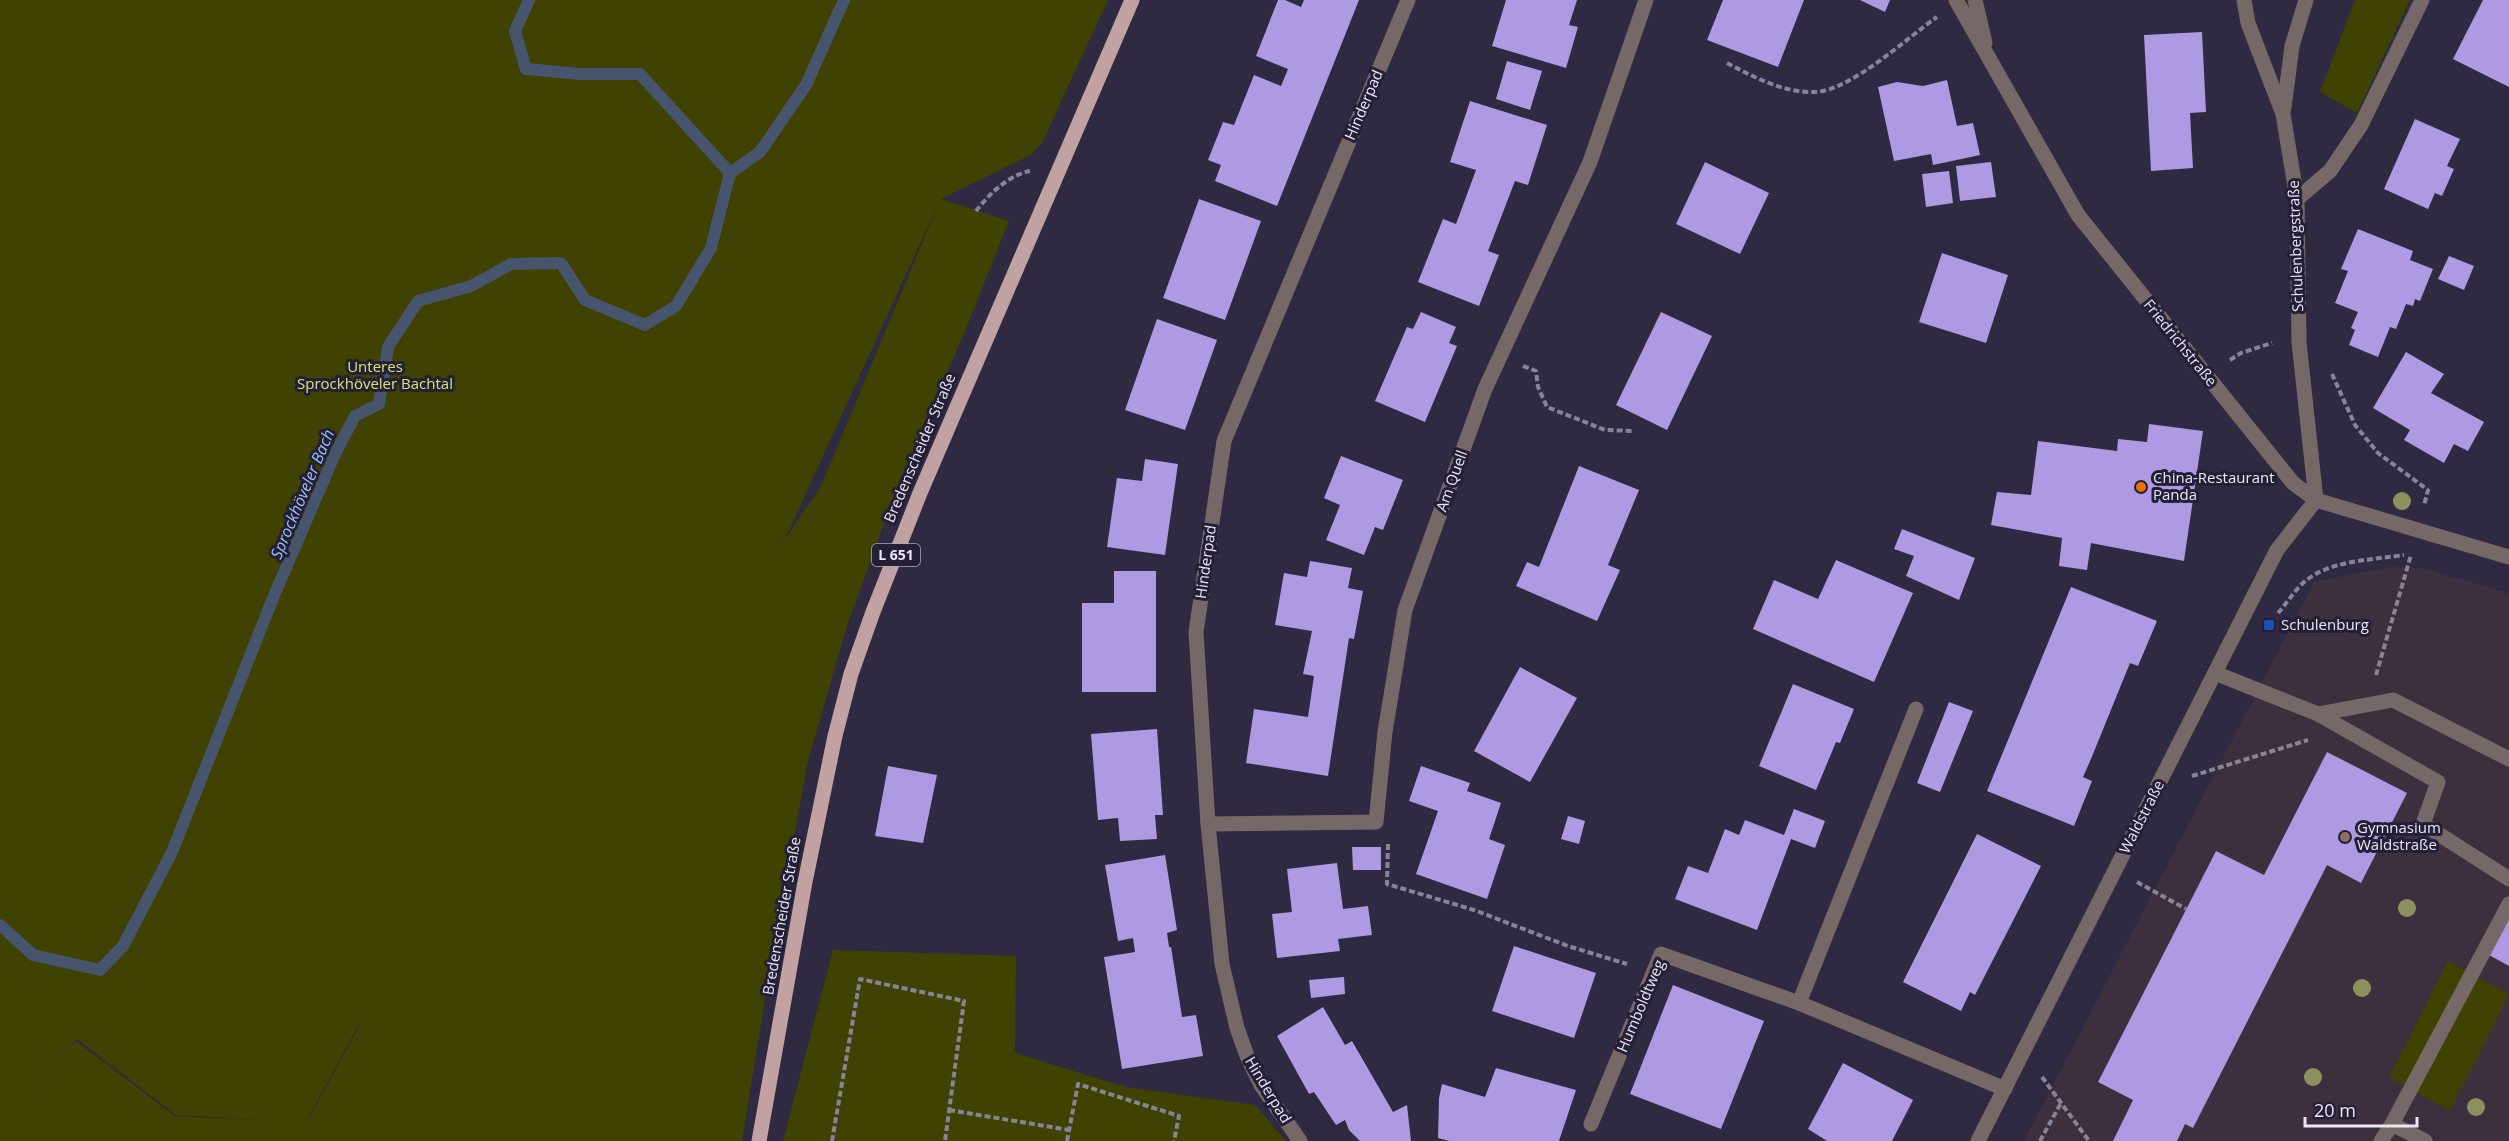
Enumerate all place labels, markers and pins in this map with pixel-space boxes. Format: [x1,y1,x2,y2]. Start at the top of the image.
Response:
place label: China-Restaurant Panda [2153,467,2275,504]
marker: China-Restaurant Panda [2134,480,2148,494]
place label: Schulenburg [2281,614,2369,634]
marker: Schulenburg [2262,618,2276,632]
place label: Gymnasium Waldstraße [2357,817,2441,854]
marker: Gymnasium Waldstraße [2338,830,2352,844]

